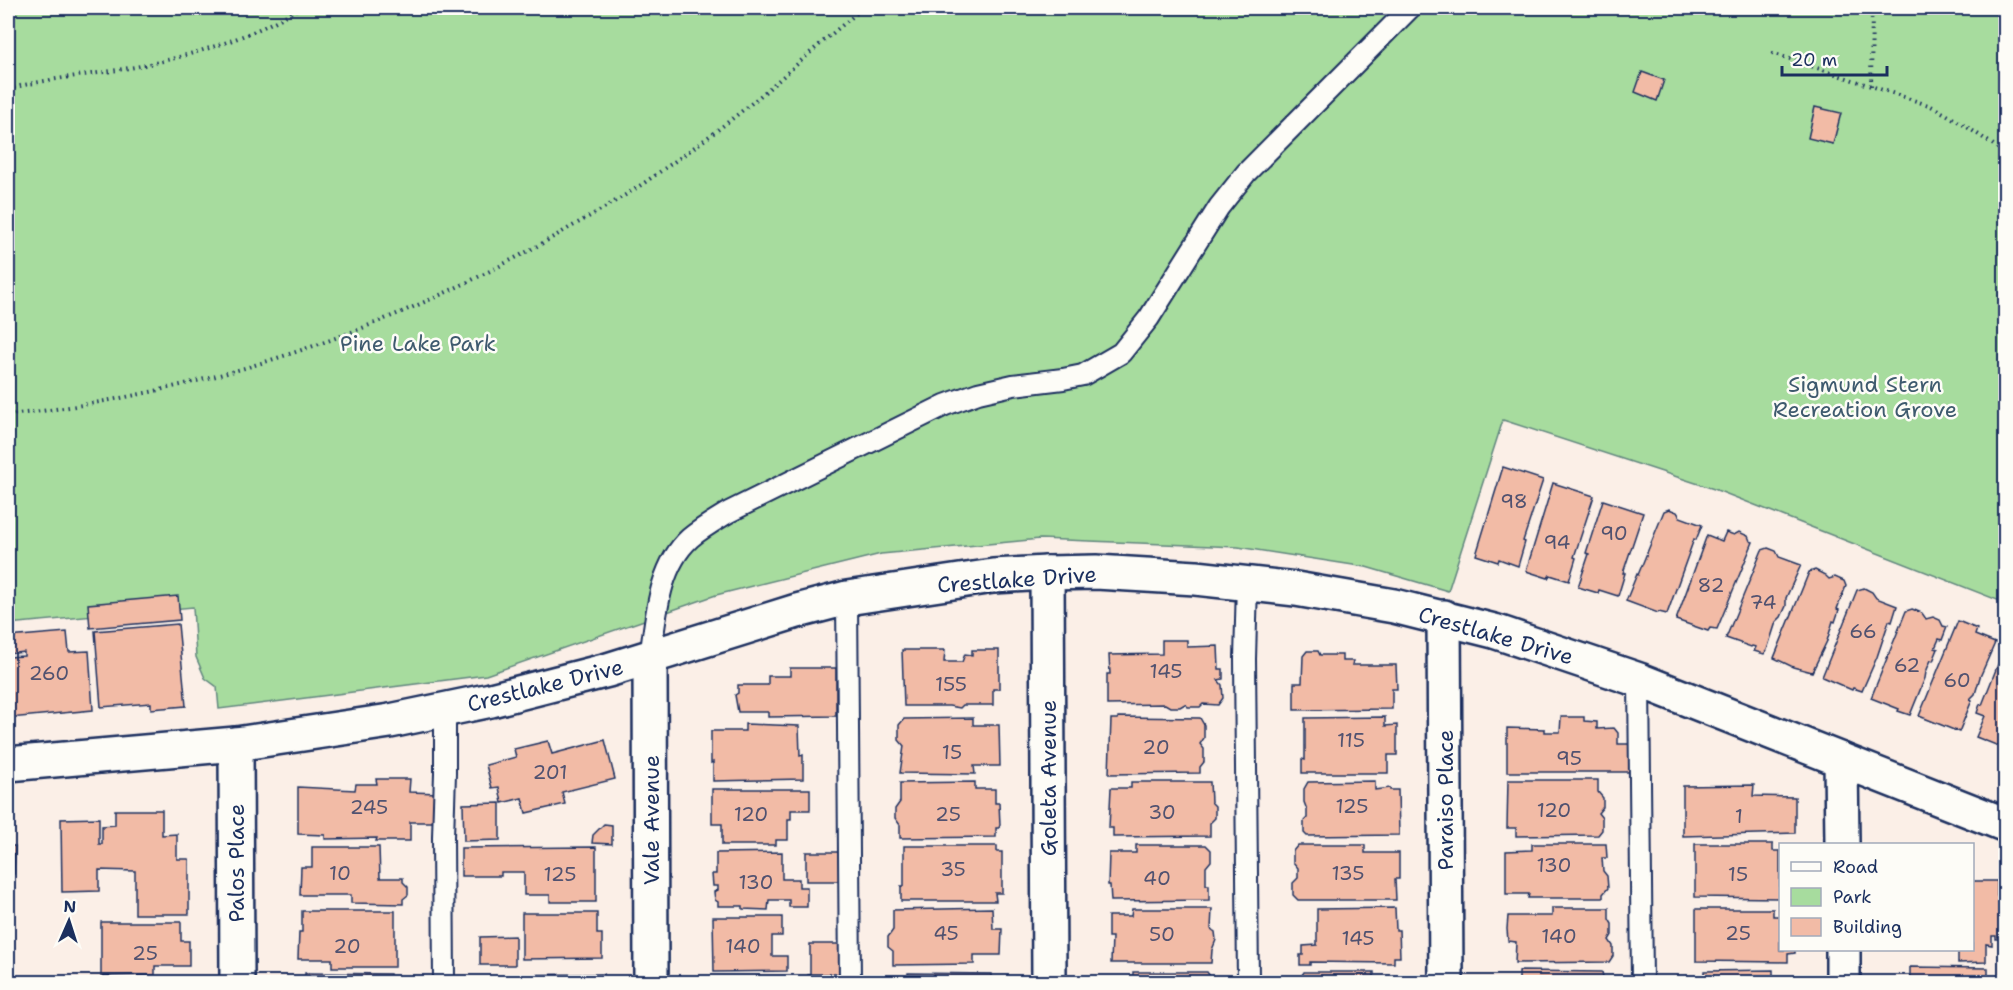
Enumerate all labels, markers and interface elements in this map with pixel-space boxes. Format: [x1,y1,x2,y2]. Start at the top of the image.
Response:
scale bar [1782,39,1887,77]
text: 20 m [1791,48,1837,72]
park label: Pine Lake Park [340,329,496,358]
park label: Sigmund Stern Recreation Grove [1773,370,1957,424]
house number: 98 [1500,488,1528,514]
house number: 90 [1600,520,1628,546]
house number: 94 [1543,529,1571,555]
street label: Crestlake Drive [936,559,1098,600]
house number: 82 [1698,572,1724,598]
house number: 74 [1749,589,1777,615]
street label: Crestlake Drive [1415,600,1577,671]
house number: 66 [1849,618,1877,644]
street label: Crestlake Drive [464,652,626,719]
house number: 62 [1894,652,1920,678]
house number: 145 [1149,658,1183,684]
house number: 260 [29,660,69,686]
house number: 60 [1943,667,1971,693]
house number: 155 [935,671,967,697]
street label: Goleta Avenue [1034,700,1063,856]
house number: 115 [1337,727,1365,753]
street label: Paraiso Place [1431,730,1460,870]
house number: 20 [1142,734,1170,760]
house number: 15 [942,739,962,765]
house number: 95 [1556,745,1582,771]
street label: Vale Avenue [637,755,666,885]
house number: 201 [532,759,568,785]
house number: 125 [1335,793,1369,819]
house number: 245 [350,794,388,820]
house number: 120 [1537,797,1571,823]
house number: 30 [1148,799,1176,825]
house number: 120 [734,801,768,827]
house number: 25 [935,801,961,827]
street label: Palos Place [222,803,251,923]
house number: 1 [1735,803,1743,829]
legend [1779,843,1974,951]
house number: 130 [1536,852,1572,878]
text: Road [1833,855,1878,879]
house number: 35 [940,856,966,882]
house number: 10 [329,860,351,886]
house number: 135 [1331,860,1365,886]
house number: 125 [543,861,577,887]
house number: 15 [1728,861,1748,887]
house number: 40 [1143,865,1171,891]
house number: 130 [738,869,774,895]
text: Park [1833,885,1872,909]
north arrow [39,891,99,951]
text: N [63,896,77,917]
text: Building [1833,915,1902,939]
house number: 45 [933,920,959,946]
house number: 25 [1725,920,1751,946]
house number: 50 [1149,921,1175,947]
house number: 140 [1541,923,1577,949]
house number: 145 [1341,925,1375,951]
house number: 20 [333,933,361,959]
house number: 140 [725,933,761,959]
house number: 25 [132,940,158,966]

